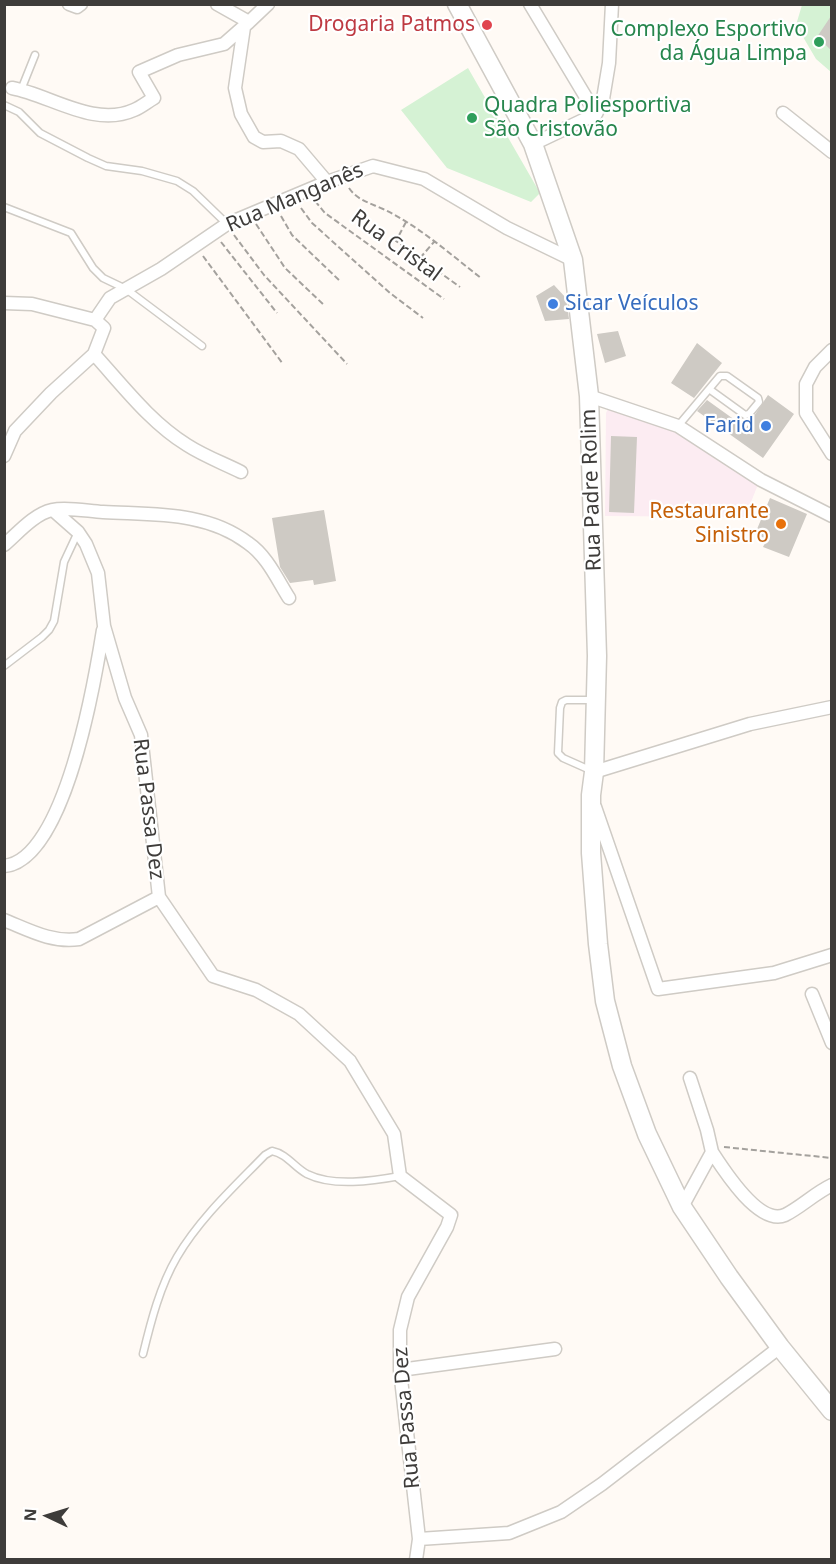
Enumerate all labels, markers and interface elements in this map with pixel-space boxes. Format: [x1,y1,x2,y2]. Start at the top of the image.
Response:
place label: Drogaria Patmos [308,12,475,38]
place label: Complexo Esportivo da Água Limpa [610,17,807,67]
marker: Drogaria Patmos [480,18,494,32]
marker: Complexo Esportivo da Água Limpa [812,35,826,49]
place label: Quadra Poliesportiva São Cristovão [484,93,691,143]
marker: Quadra Poliesportiva São Cristovão [465,111,479,125]
street label: Rua Manganês [223,158,367,238]
street label: Rua Cristal [346,205,446,287]
place label: Sicar Veículos [565,291,699,317]
marker: Sicar Veículos [546,297,560,311]
street label: Rua Padre Rolim [577,408,607,572]
place label: Farid [704,413,754,439]
marker: Farid [759,419,773,433]
place label: Restaurante Sinistro [649,499,769,549]
marker: Restaurante Sinistro [774,517,788,531]
street label: Rua Passa Dez [127,737,169,881]
street label: Rua Passa Dez [388,1346,426,1490]
north arrow [18,1486,78,1546]
text: N [19,1507,41,1522]

